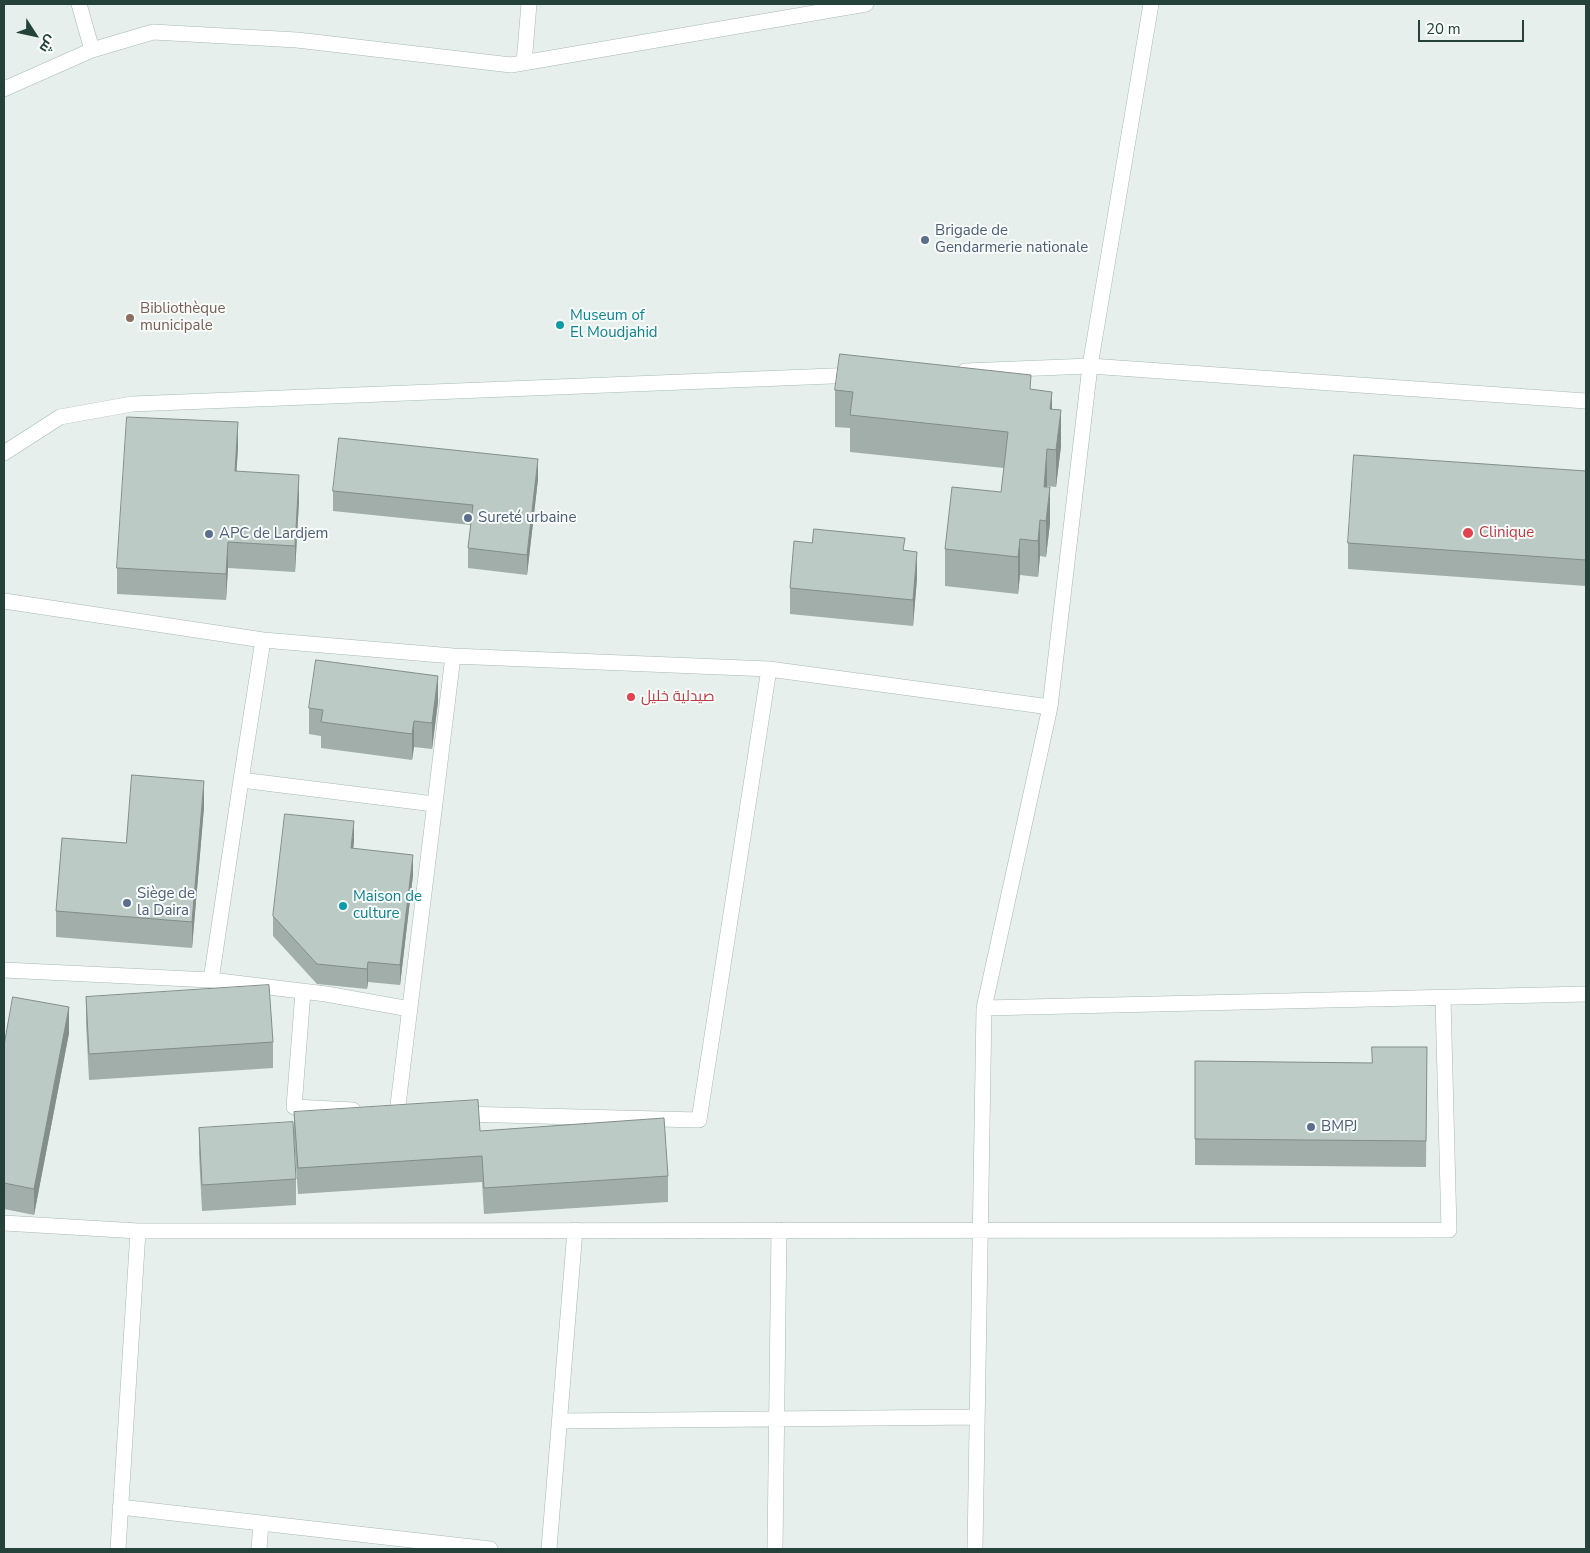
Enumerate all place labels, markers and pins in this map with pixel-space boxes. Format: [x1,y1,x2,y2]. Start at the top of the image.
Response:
place label: Brigade de Gendarmerie nationale [935,222,1088,257]
marker: Brigade de Gendarmerie nationale [919,234,931,246]
place label: Bibliothèque municipale [140,300,225,335]
place label: Museum of El Moudjahid [570,307,658,342]
marker: Bibliothèque municipale [124,312,136,324]
marker: Museum of El Moudjahid [554,319,566,331]
place label: Sureté urbaine [478,509,576,527]
marker: Sureté urbaine [462,512,474,524]
place label: Clinique [1479,524,1534,542]
place label: APC de Lardjem [219,525,328,543]
marker: Clinique [1461,526,1475,540]
marker: APC de Lardjem [203,528,215,540]
place label: صيدلية خليل [641,688,715,706]
marker: صيدلية خليل [625,691,637,703]
place label: Siège de la Daira [137,885,195,920]
place label: Maison de culture [353,888,422,923]
marker: Siège de la Daira [121,897,133,909]
marker: Maison de culture [337,900,349,912]
place label: BMPJ [1321,1118,1357,1136]
marker: BMPJ [1305,1121,1317,1133]

